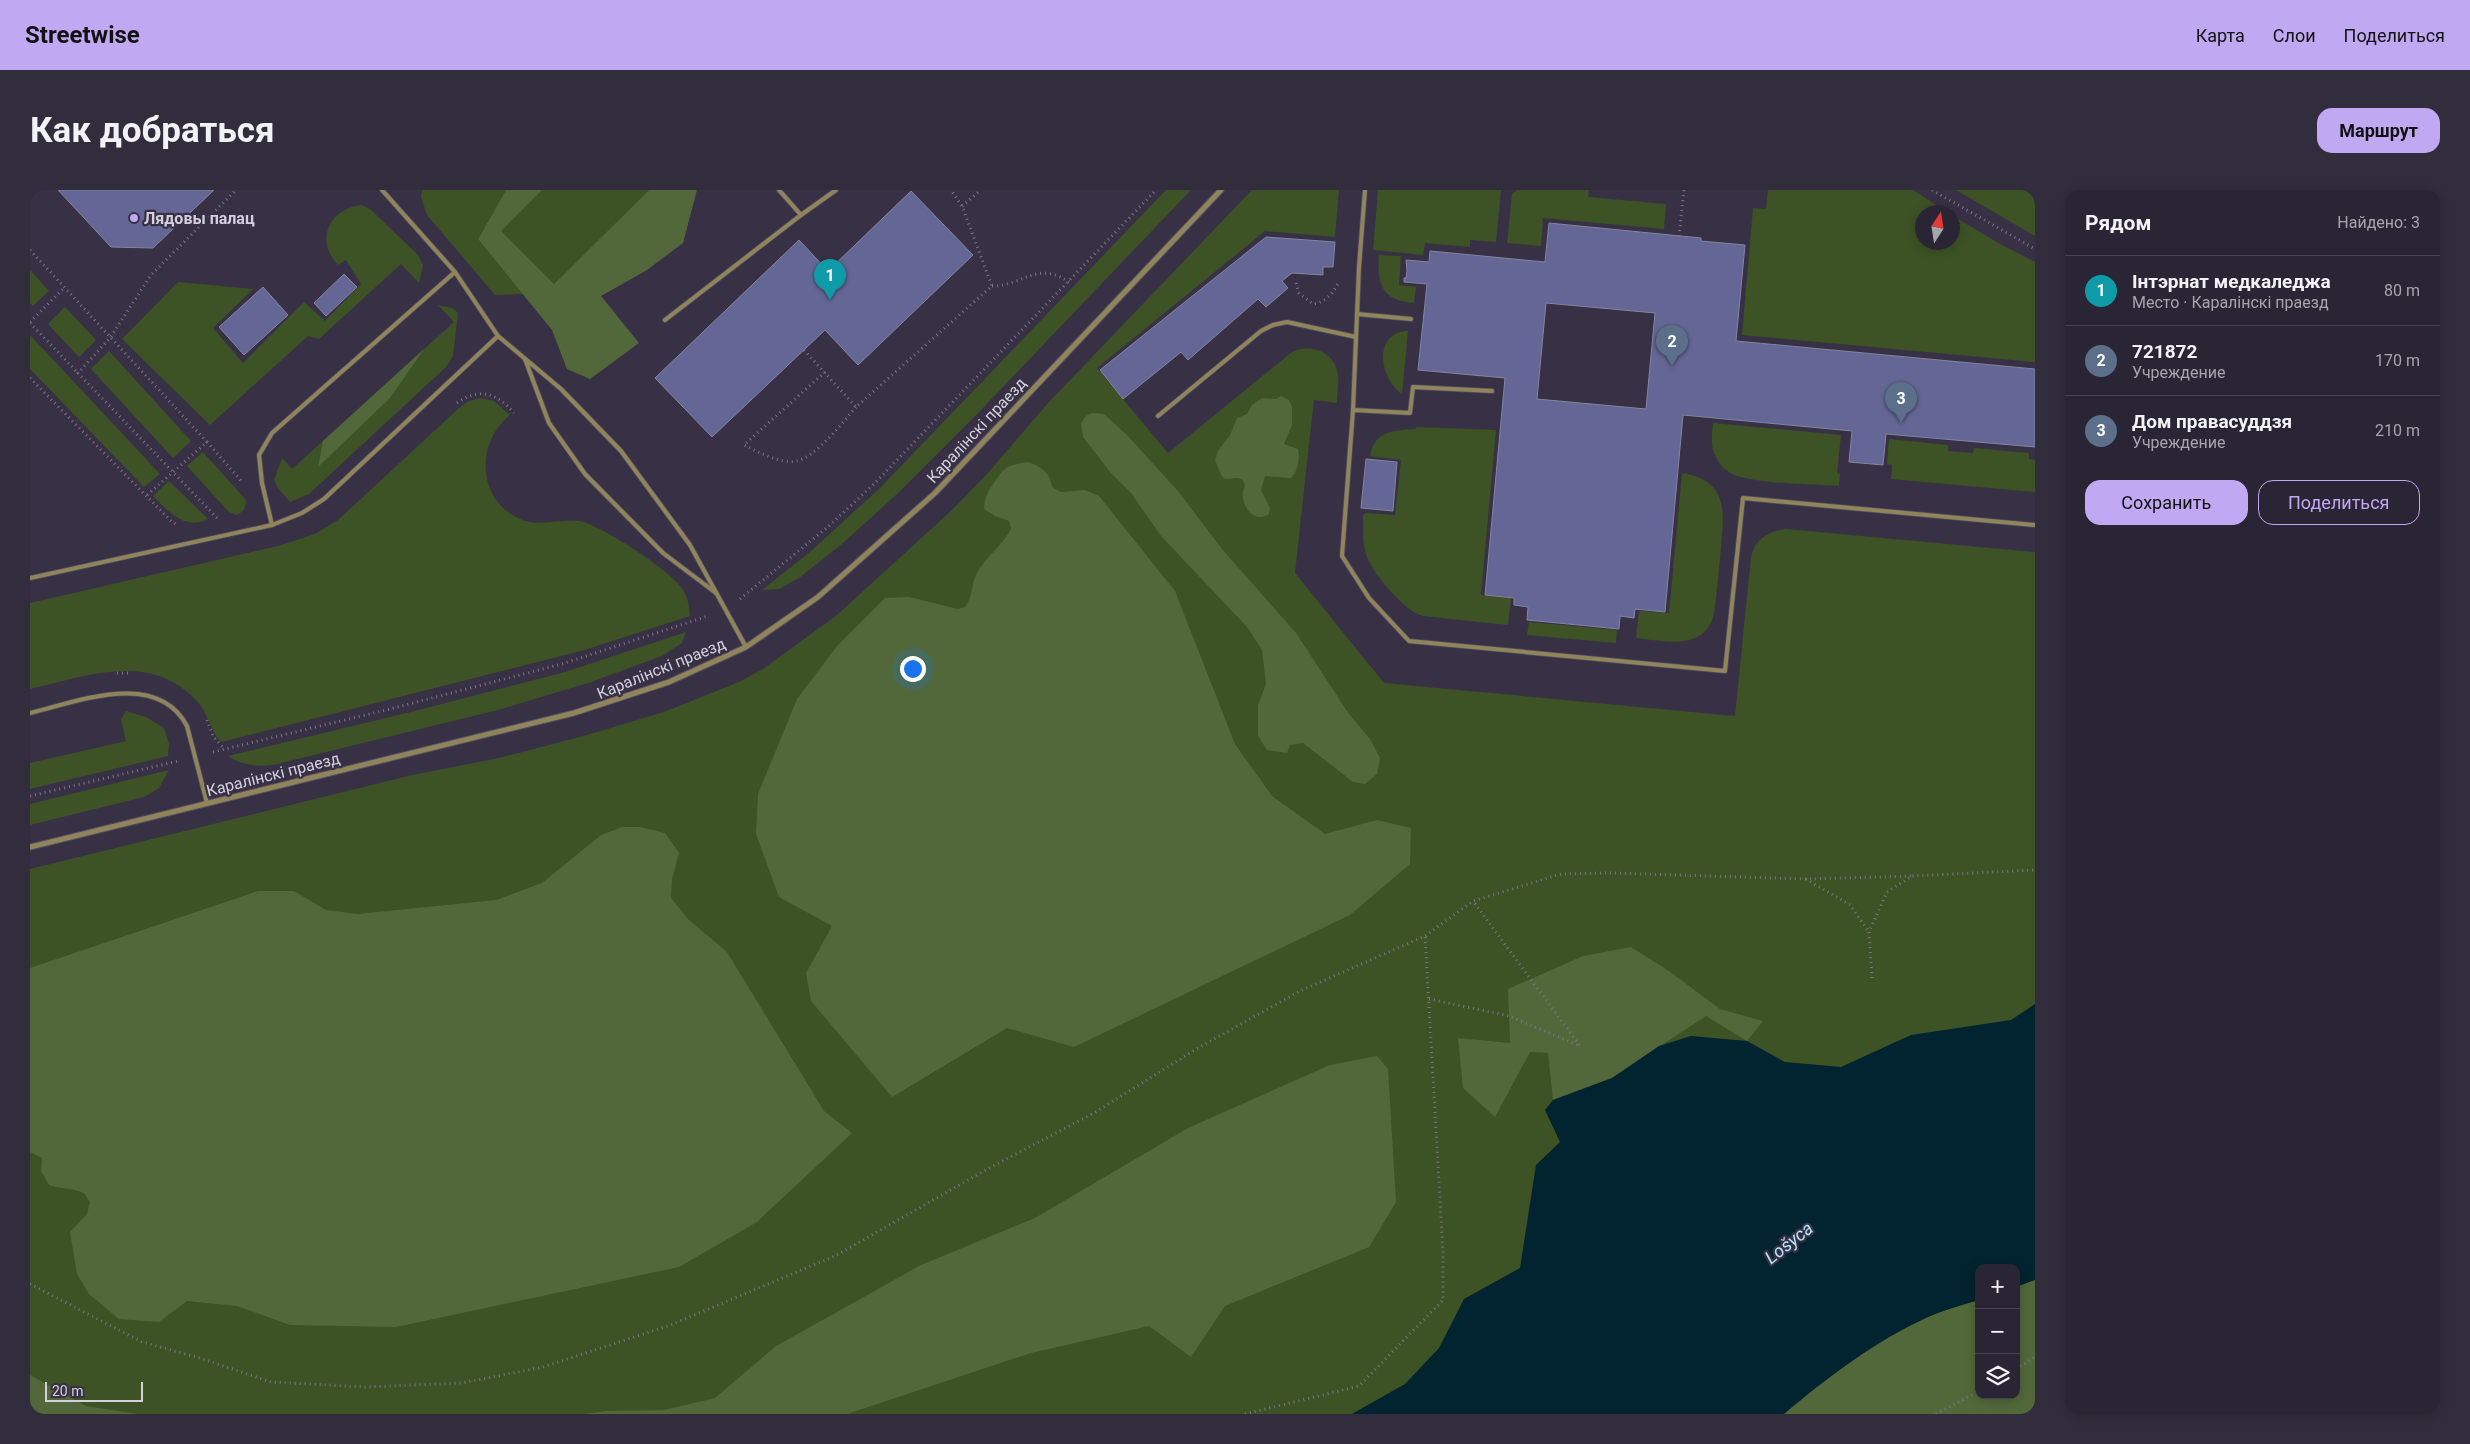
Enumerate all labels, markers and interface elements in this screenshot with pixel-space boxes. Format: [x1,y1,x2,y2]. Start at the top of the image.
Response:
text: Streetwise [25,21,140,49]
text: Карта [2196,25,2245,46]
text: Слои [2273,25,2316,46]
text: Поделиться [2344,25,2445,46]
button: Маршрут [2317,108,2440,153]
text: Как добраться [30,110,275,151]
north arrow [1915,205,1960,250]
place label: Лядовы палац [144,209,255,228]
text: Рядом [2085,211,2151,235]
marker: Лядовы палац [128,212,140,224]
text: Найдено: 3 [2337,213,2420,232]
pin: 1 [814,259,846,300]
text: Інтэрнат медкаледжа [2132,270,2331,293]
text: 1 [2096,281,2106,300]
text: 80 m [2384,281,2420,300]
text: Место · Каралінскі праезд [2132,293,2329,312]
pin: 2 [1656,325,1688,366]
text: 721872 [2132,340,2197,363]
text: 2 [2096,351,2106,370]
text: 170 m [2375,351,2420,370]
text: Учреждение [2132,363,2225,382]
street label: Каралінскі праезд [923,373,1030,487]
pin: 3 [1885,382,1917,423]
text: Дом правасуддзя [2132,410,2292,433]
text: 3 [2096,421,2106,440]
text: 210 m [2375,421,2420,440]
text: Учреждение [2132,433,2225,452]
button: Сохранить [2085,480,2248,525]
button: Поделиться [2258,480,2420,525]
street label: Каралінскі праезд [594,634,729,703]
your location [900,656,926,682]
street label: Каралінскі праезд [204,749,342,800]
water label: Lošyca [1760,1217,1817,1268]
map controls [1975,1264,2020,1399]
button: + [1975,1264,2020,1309]
button: − [1975,1309,2020,1354]
button: layers [1975,1354,2020,1399]
scale bar [45,1379,142,1402]
text: 20 m [52,1383,84,1399]

